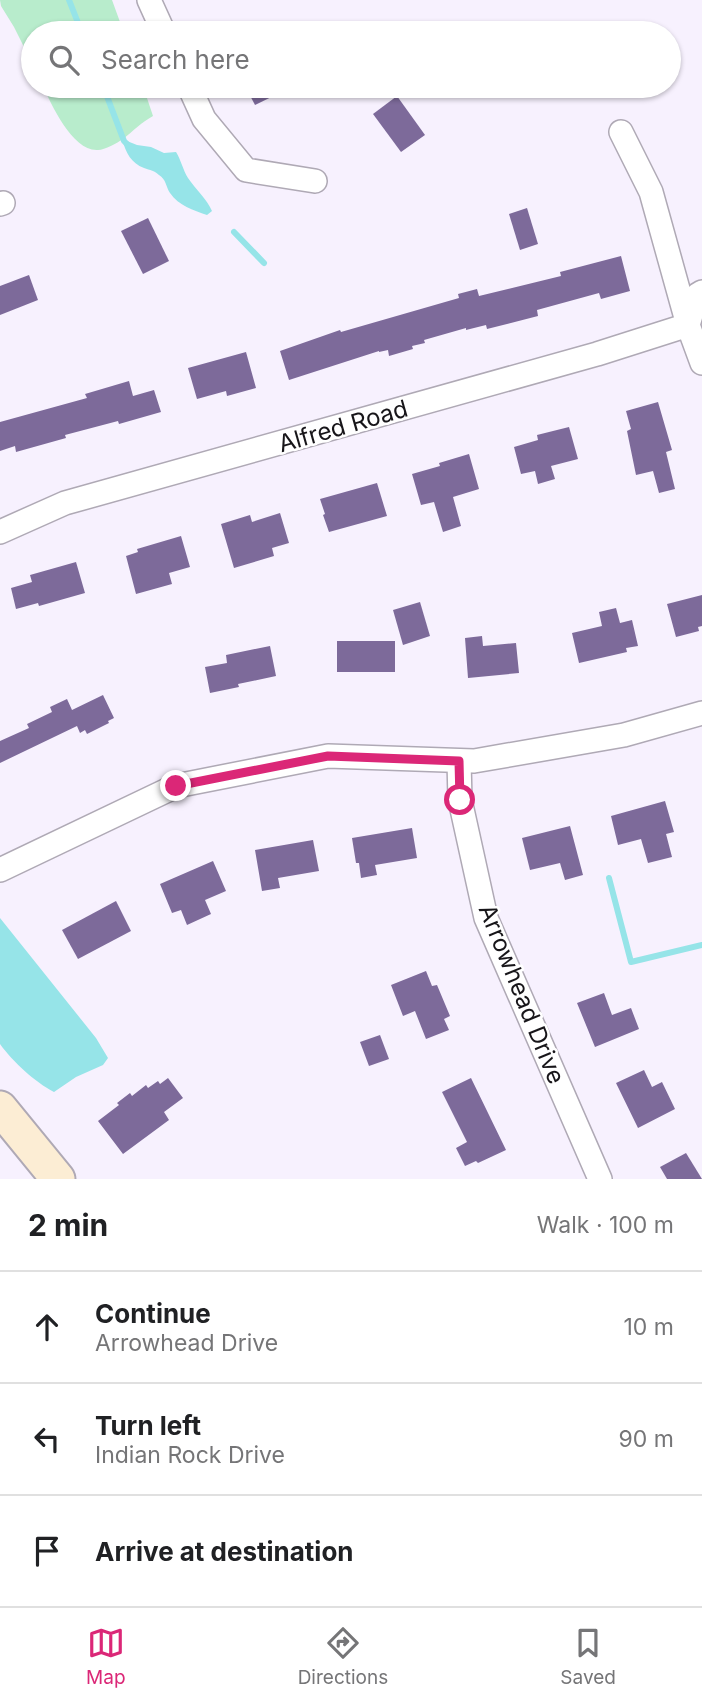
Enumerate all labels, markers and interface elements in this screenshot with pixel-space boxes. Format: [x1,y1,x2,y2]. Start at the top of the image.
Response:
search box [21,21,681,98]
icon: search [45,41,83,79]
text: Search here [101,44,250,75]
street label: Alfred Road [275,394,411,458]
route end [160,770,191,801]
route start [444,784,475,815]
street label: Arrowhead Drive [473,900,571,1088]
text: 2 min [28,1207,108,1243]
text: Walk · 100 m [537,1211,674,1239]
text: Continue [95,1298,211,1329]
icon: ahead [28,1308,66,1346]
text: 10 m [624,1313,674,1341]
text: Arrowhead Drive [95,1329,278,1357]
text: Turn left [95,1410,201,1441]
icon: left [28,1420,66,1458]
text: 90 m [619,1425,674,1453]
text: Indian Rock Drive [95,1441,285,1469]
icon: arrive [28,1532,66,1570]
text: Arrive at destination [95,1536,354,1567]
tab: Map [86,1624,126,1689]
tab: Directions [298,1624,388,1689]
tab: Saved [560,1624,616,1689]

